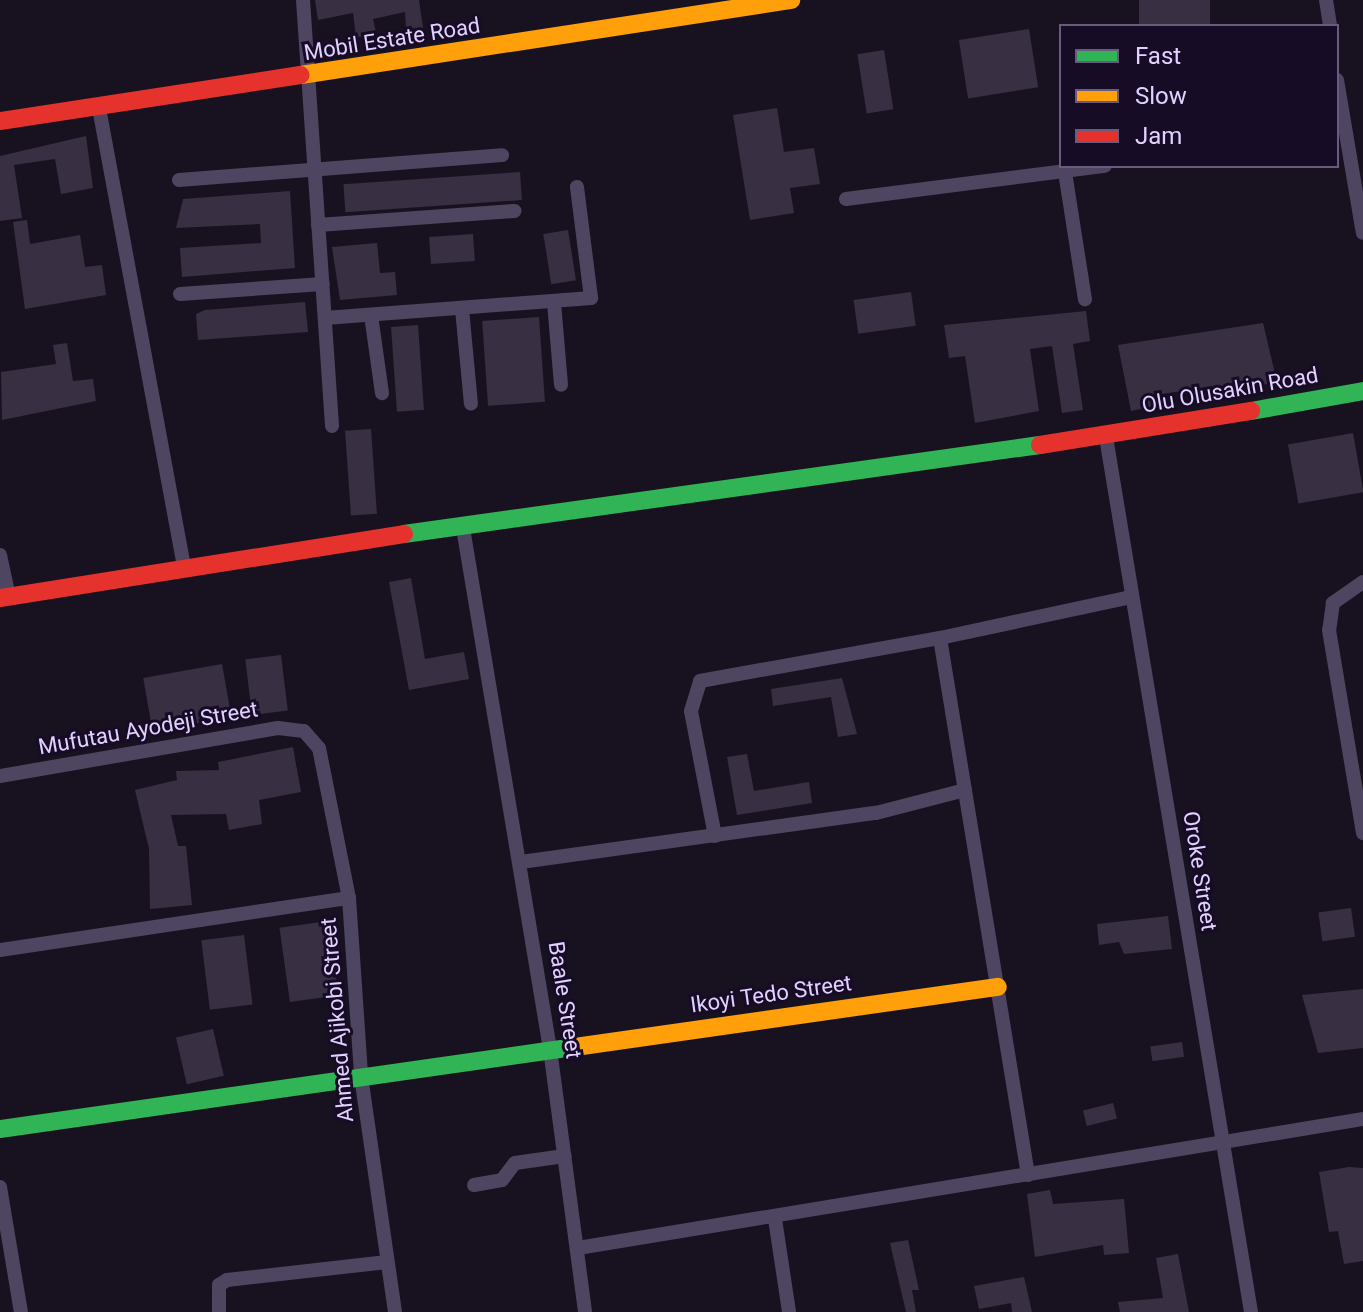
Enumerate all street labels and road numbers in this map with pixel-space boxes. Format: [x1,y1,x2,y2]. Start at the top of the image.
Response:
street label: Mobil Estate Road [302,12,482,66]
street label: Olu Olusakin Road [1140,361,1320,419]
street label: Mufutau Ayodeji Street [36,696,260,760]
street label: Oroke Street [1177,809,1223,933]
street label: Ahmed Ajikobi Street [315,917,359,1123]
street label: Baale Street [543,940,587,1060]
street label: Ikoyi Tedo Street [688,970,854,1018]

